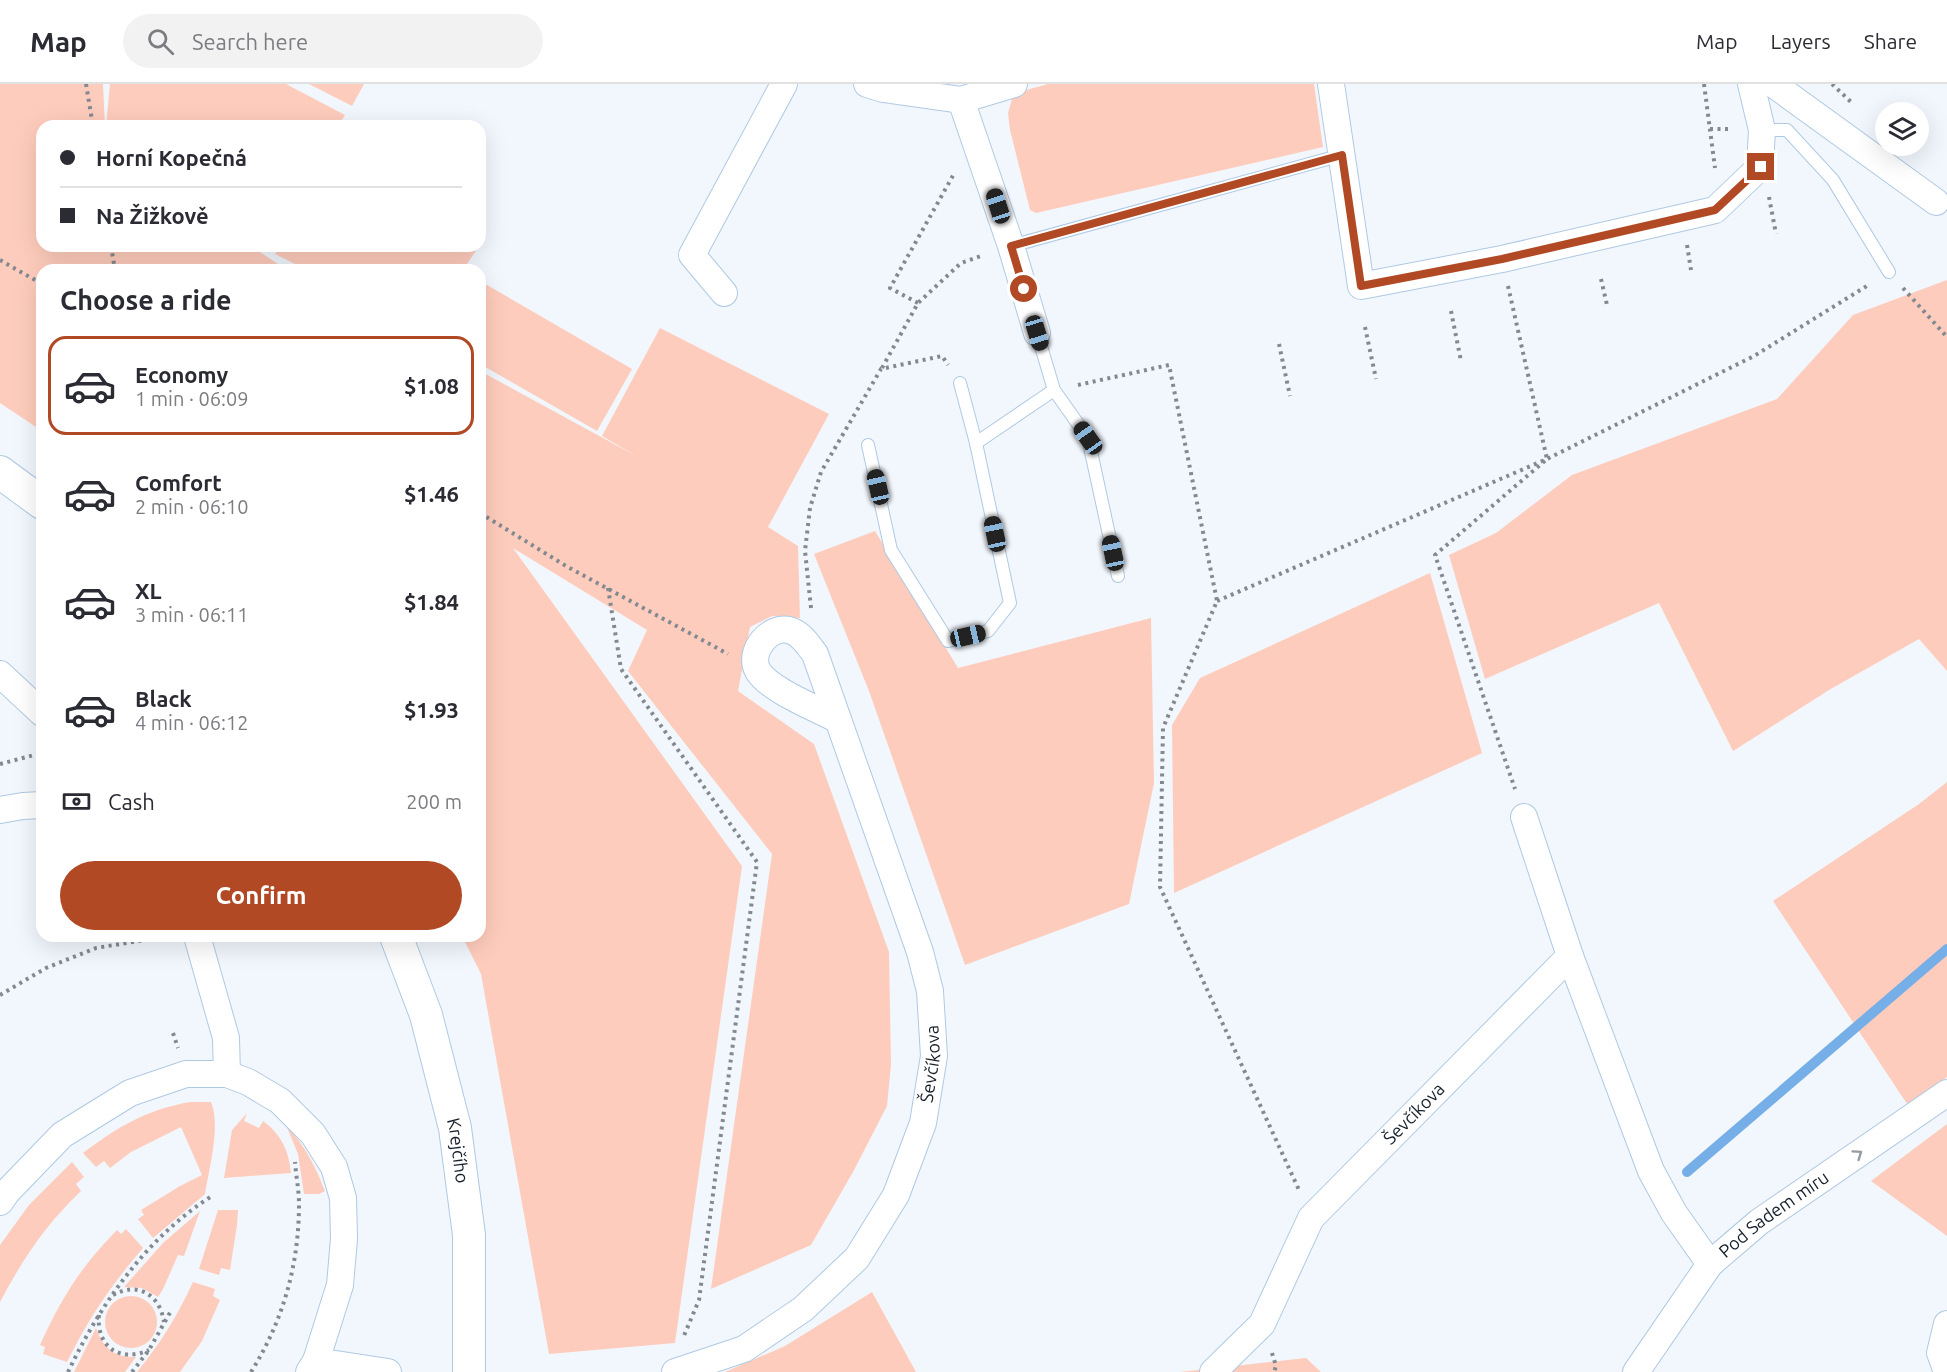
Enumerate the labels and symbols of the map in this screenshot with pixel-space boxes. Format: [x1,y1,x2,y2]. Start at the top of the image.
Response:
route end [1747,153,1774,180]
car [984,186,1012,226]
route start [1010,275,1037,302]
car [1023,313,1051,353]
car [1070,418,1106,458]
car [865,467,891,507]
car [982,515,1008,553]
car [1100,534,1126,572]
car [948,623,988,649]
street label: Ševčíkova [915,1025,943,1104]
street label: Ševčíkova [1378,1078,1448,1148]
street label: Krejčího [444,1116,473,1184]
one-way arrow [1851,1150,1862,1161]
street label: Pod Sadem míru [1714,1166,1832,1261]

